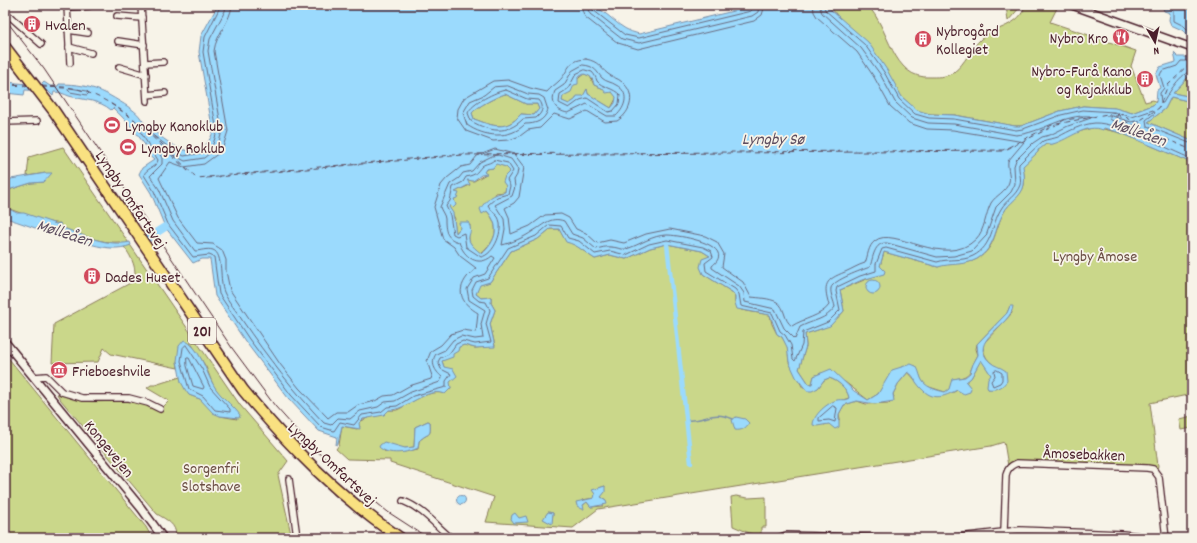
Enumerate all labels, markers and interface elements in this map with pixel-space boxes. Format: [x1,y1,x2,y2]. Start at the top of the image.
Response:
building icon: Hvalen [22,14,42,34]
place label: Hvalen [45,15,86,38]
place label: Nybrogård Kollegiet [936,21,999,62]
north arrow [1135,22,1175,62]
restaurant icon: Nybro Kro [1111,27,1131,47]
place label: Nybro Kro [1050,28,1108,51]
building icon: Nybrogård Kollegiet [913,29,933,49]
text: N [1152,42,1160,58]
place label: Nybro-Furå Kano og Kajakklub [1031,61,1132,102]
building icon: Nybro-Furå Kano og Kajakklub [1135,69,1155,89]
water label: Mølleåen [1107,113,1170,155]
sports icon: Lyngby Kanoklub [102,115,122,135]
place label: Lyngby Kanoklub [125,116,223,139]
water label: Lyngby Sø [742,129,806,153]
sports icon: Lyngby Roklub [118,137,138,157]
place label: Lyngby Roklub [141,138,225,161]
street label: Lyngby Omfartsvej [88,147,171,254]
water label: Mølleåen [33,215,96,255]
park label: Lyngby Åmose [1053,246,1137,269]
building icon: Dades Huset [82,266,102,286]
place label: Dades Huset [105,267,181,290]
road number: 201 [188,318,216,344]
museum icon: Frieboeshvile [49,360,69,380]
place label: Frieboeshvile [72,361,151,384]
street label: Kongevejen [78,416,138,483]
street label: Lyngby Omfartsvej [282,417,381,512]
street label: Åmosebakken [1042,443,1125,468]
park label: Sorgenfri Slotshave [181,458,241,499]

